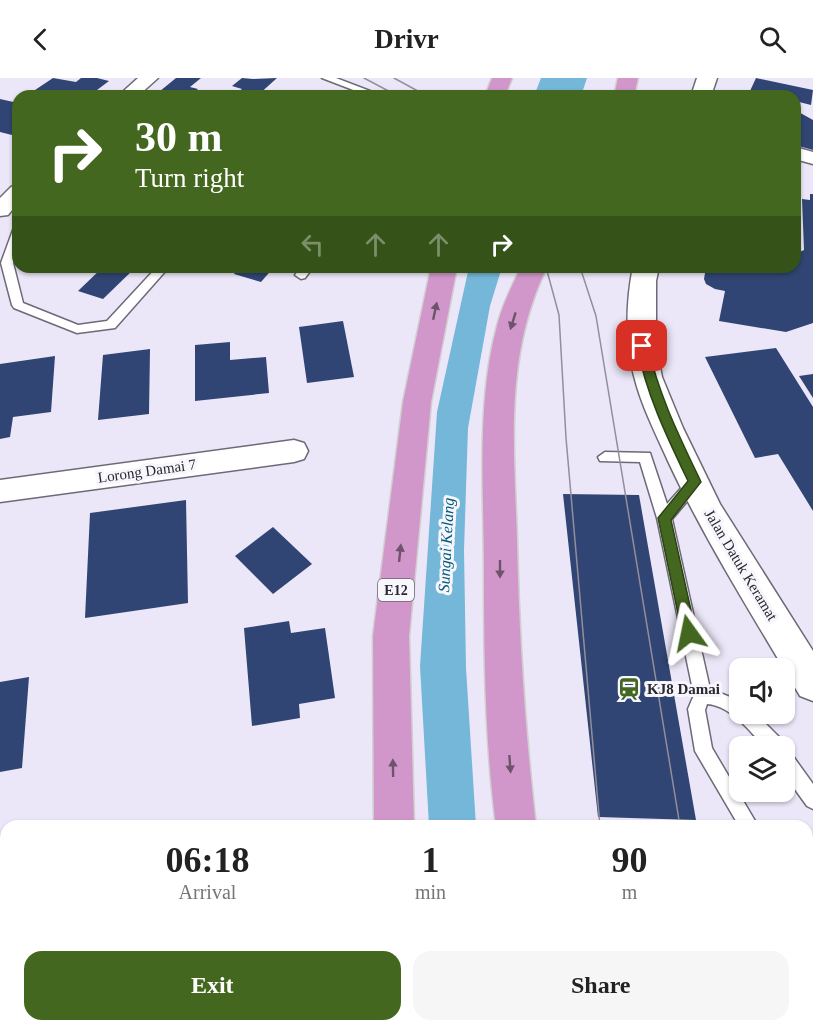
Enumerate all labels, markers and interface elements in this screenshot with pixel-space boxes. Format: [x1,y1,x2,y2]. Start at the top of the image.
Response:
icon: back [24,23,57,56]
icon: search [756,23,789,56]
text: Drivr [374,24,439,54]
icon: right [36,114,114,192]
text: 30 m [135,114,223,160]
text: Turn right [135,163,244,193]
icon: left [296,228,329,261]
icon: ahead [359,228,392,261]
icon: ahead [422,228,455,261]
icon: right [485,228,518,261]
one-way arrow [431,302,440,321]
one-way arrow [507,312,517,330]
pin [616,320,667,371]
icon: arrive [625,329,658,362]
street label: Lorong Damai 7 [97,456,198,486]
water label: Sungai Kelang [435,497,458,593]
street label: Jalan Datuk Keramat [702,507,781,624]
one-way arrow [396,543,405,562]
one-way arrow [495,559,505,578]
road number: E12 [378,579,414,601]
position arrow [657,601,721,665]
map controls [729,658,795,802]
button: sound [729,658,795,724]
station icon: KJ8 Damai [616,676,642,702]
place label: KJ8 Damai [647,681,720,697]
button: layers [729,736,795,802]
one-way arrow [506,754,515,773]
one-way arrow [388,759,398,778]
text: 06:18 [165,840,249,880]
text: 1 [422,840,440,880]
text: 90 [612,840,648,880]
text: Arrival [179,881,236,903]
text: min [415,881,446,903]
text: m [622,881,637,903]
button: Exit [24,951,401,1020]
button: Share [413,951,789,1020]

